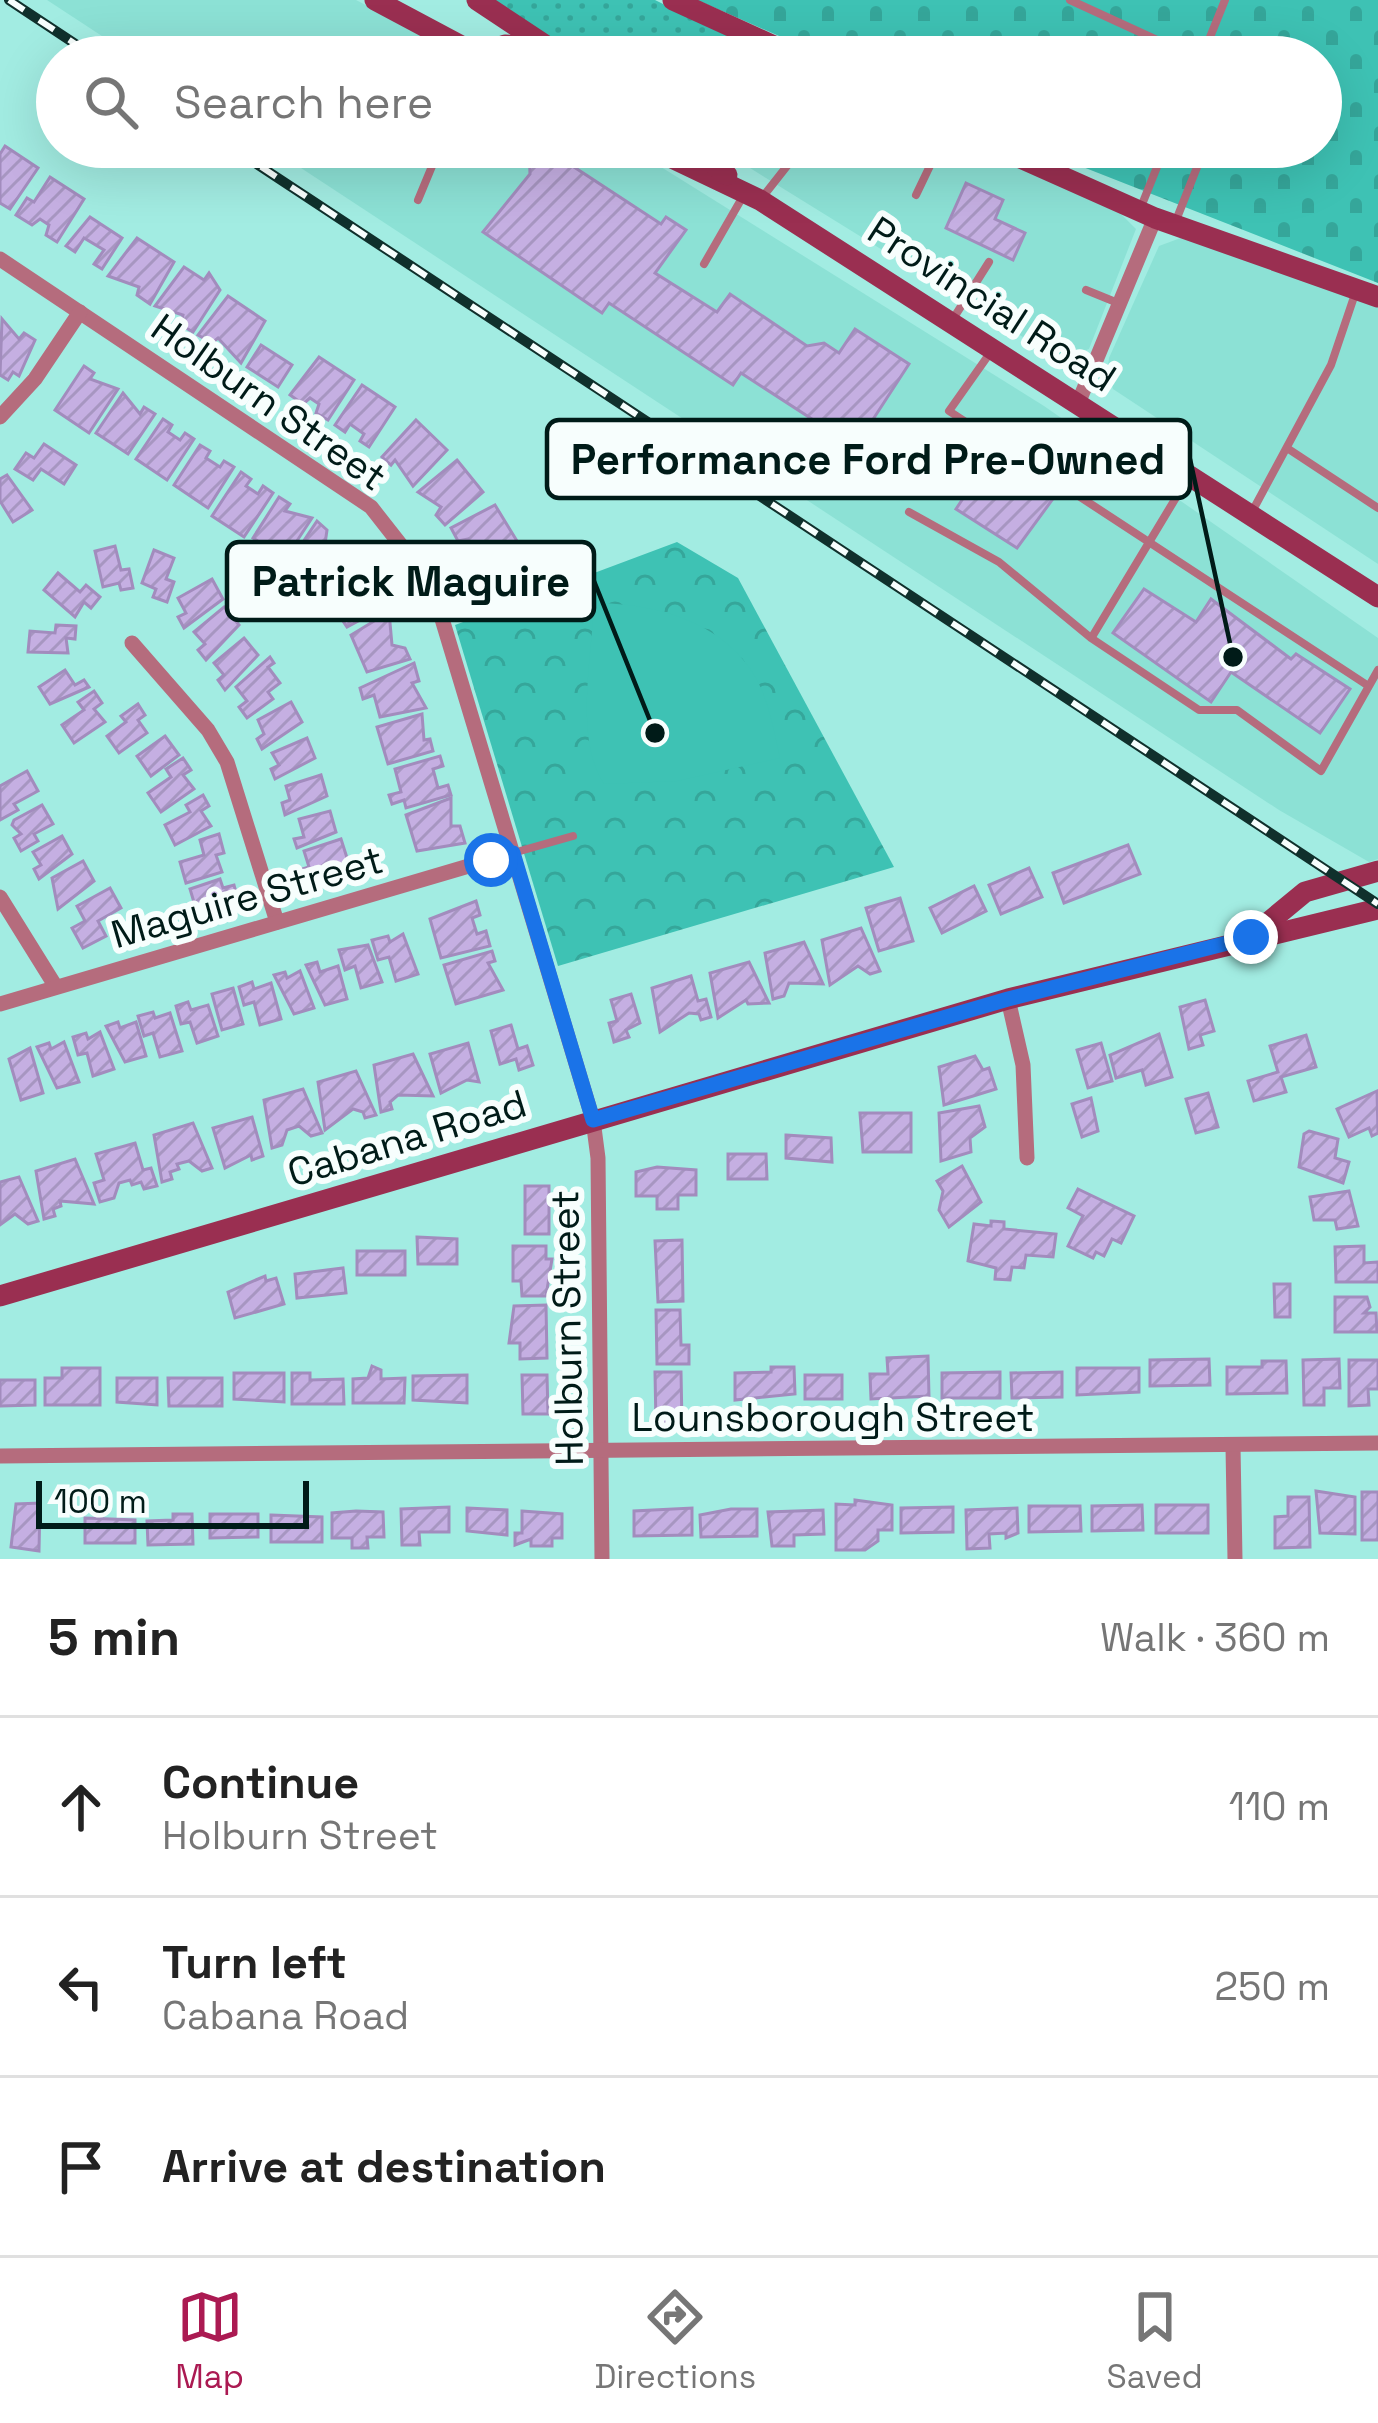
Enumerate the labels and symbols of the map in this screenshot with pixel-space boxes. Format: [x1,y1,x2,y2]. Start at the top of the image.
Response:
street label: Provincial Road [859,206,1125,402]
street label: Holburn Street [142,303,396,501]
callout: Performance Ford Pre-Owned [547,420,1190,498]
text: Performance Ford Pre-Owned [571,433,1165,486]
callout: Patrick Maguire [227,542,594,620]
text: Patrick Maguire [252,555,570,608]
route start [464,833,518,887]
street label: Maguire Street [105,835,389,959]
route end [1224,910,1278,964]
street label: Cabana Road [282,1078,532,1198]
street label: Holburn Street [540,1190,594,1466]
street label: Lounsborough Street [632,1393,1034,1442]
scale bar [36,1475,309,1528]

